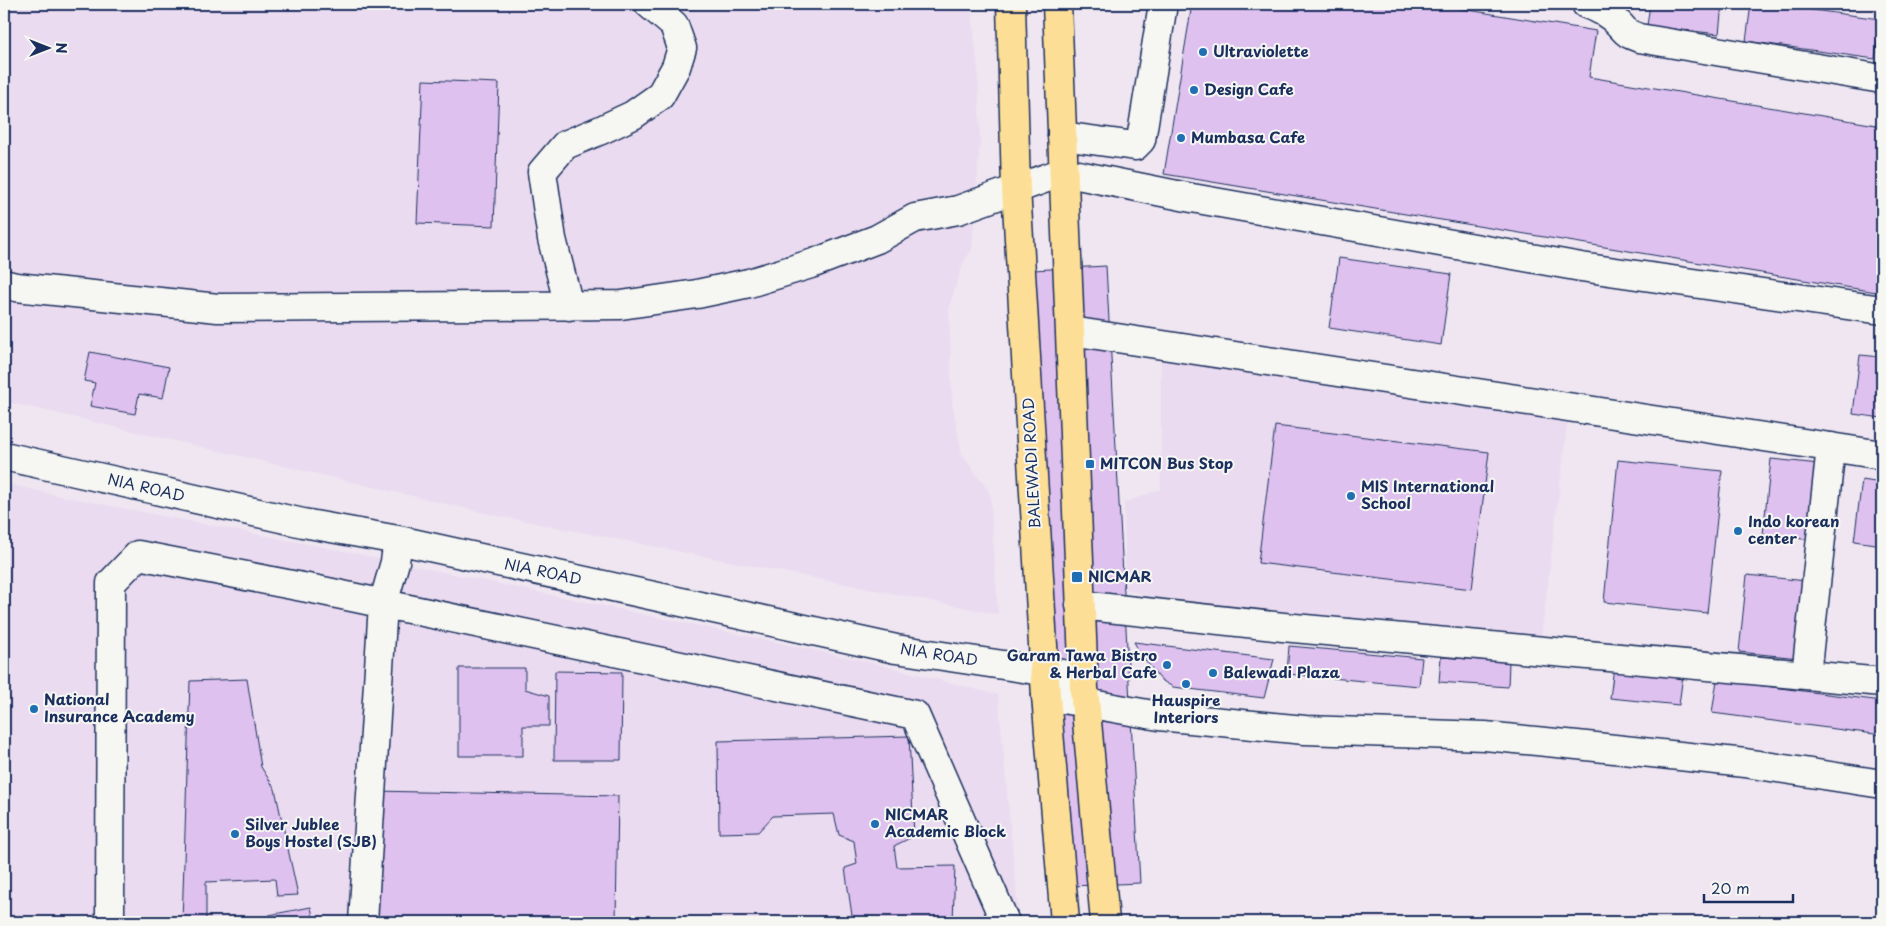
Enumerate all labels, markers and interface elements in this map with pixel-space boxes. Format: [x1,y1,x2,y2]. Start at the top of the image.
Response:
north arrow [22,22,72,72]
place label: Ultraviolette [1213,39,1309,62]
text: N [51,42,72,54]
marker: Ultraviolette [1197,46,1209,58]
place label: Design Cafe [1204,77,1294,100]
marker: Design Cafe [1188,84,1200,96]
place label: Mumbasa Cafe [1191,125,1305,148]
marker: Mumbasa Cafe [1175,132,1187,144]
street label: BALEWADI ROAD [1016,397,1045,529]
place label: MITCON Bus Stop [1100,451,1233,474]
marker: MITCON Bus Stop [1084,458,1096,470]
street label: NIA ROAD [106,467,187,507]
place label: MIS International School [1361,474,1494,514]
marker: MIS International School [1345,490,1357,502]
place label: Indo korean center [1748,509,1839,549]
marker: Indo korean center [1732,525,1744,537]
street label: NIA ROAD [503,551,584,590]
place label: NICMAR [1088,564,1152,587]
marker: NICMAR [1070,570,1084,584]
street label: NIA ROAD [899,636,980,671]
place label: Garam Tawa Bistro & Herbal Cafe [1007,643,1157,683]
marker: Garam Tawa Bistro & Herbal Cafe [1161,659,1173,671]
place label: Balewadi Plaza [1223,660,1340,683]
marker: Balewadi Plaza [1207,667,1219,679]
marker: Hauspire Interiors [1180,678,1192,690]
place label: National Insurance Academy [44,687,195,727]
place label: Hauspire Interiors [1152,688,1220,728]
marker: National Insurance Academy [28,703,40,715]
place label: NICMAR Academic Block [884,802,1006,842]
place label: Silver Jublee Boys Hostel (SJB) [245,812,377,852]
marker: NICMAR Academic Block [869,818,881,830]
marker: Silver Jublee Boys Hostel (SJB) [229,828,241,840]
scale bar [1704,871,1792,903]
text: 20 m [1711,876,1750,899]

